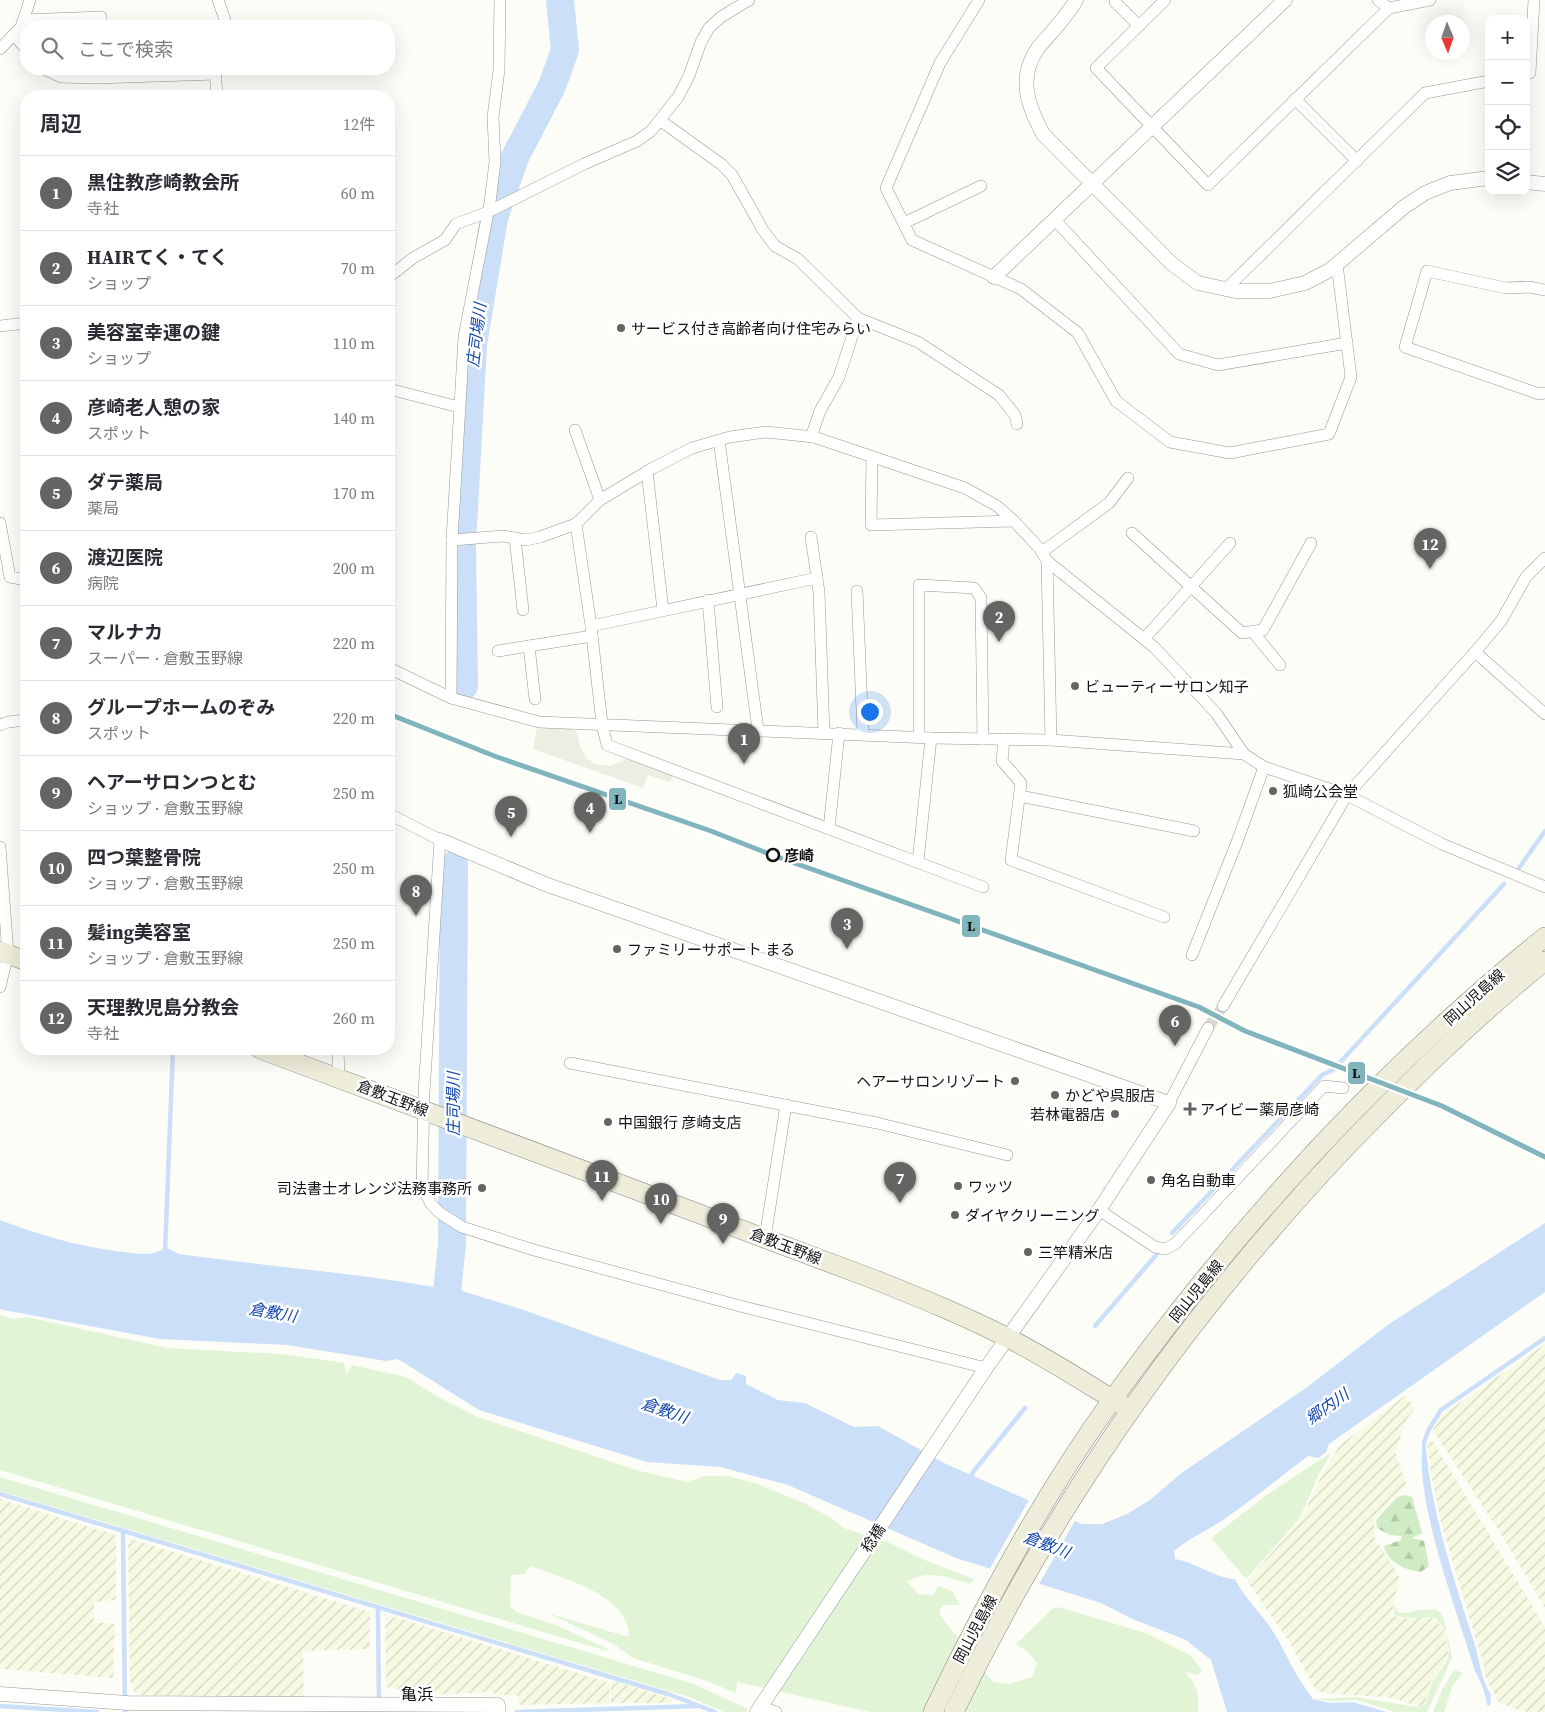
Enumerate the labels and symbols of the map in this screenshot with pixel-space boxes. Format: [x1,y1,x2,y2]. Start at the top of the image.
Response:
north arrow [1425,15,1470,60]
water label: 庄司場川 [461,300,491,368]
place label: サービス付き高齢者向け住宅みらい [631,318,871,339]
marker: サービス付き高齢者向け住宅みらい [615,322,627,334]
pin: 12 [1414,528,1446,569]
pin: 2 [983,601,1015,642]
place label: ビューティーサロン知子 [1085,676,1249,697]
marker: ビューティーサロン知子 [1069,680,1081,692]
your location [857,699,883,725]
pin: 1 [728,723,760,764]
place label: 狐崎公会堂 [1283,781,1358,802]
marker: 狐崎公会堂 [1267,785,1279,797]
line badge: L [608,787,627,811]
text: L [614,789,622,809]
pin: 4 [574,792,606,833]
pin: 5 [495,796,527,837]
place label: 彦崎 [784,845,814,866]
marker: 彦崎 [766,848,780,862]
pin: 8 [400,875,432,916]
pin: 3 [831,908,863,949]
line badge: L [961,914,981,938]
text: L [967,916,975,936]
place label: ファミリーサポート まる [627,939,795,960]
marker: ファミリーサポート まる [611,943,623,955]
street label: 岡山児島線 [1439,964,1509,1030]
pin: 6 [1159,1005,1191,1046]
line badge: L [1347,1061,1366,1085]
text: L [1352,1063,1360,1083]
water label: 庄司場川 [442,1070,464,1136]
place label: ヘアーサロンリゾート [856,1071,1005,1092]
street label: 倉敷玉野線 [354,1075,432,1121]
marker: ヘアーサロンリゾート [1009,1075,1021,1087]
place label: かどや呉服店 [1065,1085,1155,1106]
marker: かどや呉服店 [1049,1089,1061,1101]
place label: アイビー薬局彦崎 [1200,1099,1319,1120]
marker: アイビー薬局彦崎 [1184,1103,1196,1115]
place label: 若林電器店 [1030,1104,1105,1125]
marker: 若林電器店 [1109,1108,1121,1120]
place label: 中国銀行 彦崎支店 [618,1112,742,1133]
marker: 中国銀行 彦崎支店 [602,1116,614,1128]
pin: 11 [586,1160,618,1201]
pin: 7 [884,1162,916,1203]
place label: 角名自動車 [1161,1170,1236,1191]
marker: 角名自動車 [1145,1174,1157,1186]
place label: ワッツ [968,1176,1013,1197]
place label: 司法書士オレンジ法務事務所 [277,1178,472,1199]
marker: ワッツ [952,1180,964,1192]
marker: 司法書士オレンジ法務事務所 [476,1182,488,1194]
pin: 10 [645,1183,677,1224]
pin: 9 [707,1203,739,1244]
place label: ダイヤクリーニング [965,1205,1100,1226]
marker: ダイヤクリーニング [949,1209,961,1221]
street label: 倉敷玉野線 [747,1223,825,1269]
place label: 三竿精米店 [1038,1242,1113,1263]
marker: 三竿精米店 [1022,1246,1034,1258]
street label: 岡山児島線 [1164,1255,1228,1327]
water label: 倉敷川 [247,1297,301,1327]
water label: 郷内川 [1301,1382,1355,1429]
water label: 倉敷川 [639,1392,693,1429]
street label: 稔橋 [856,1520,890,1556]
water label: 倉敷川 [1021,1525,1075,1564]
street label: 岡山児島線 [948,1591,1002,1667]
district label: 亀浜 [401,1683,433,1705]

